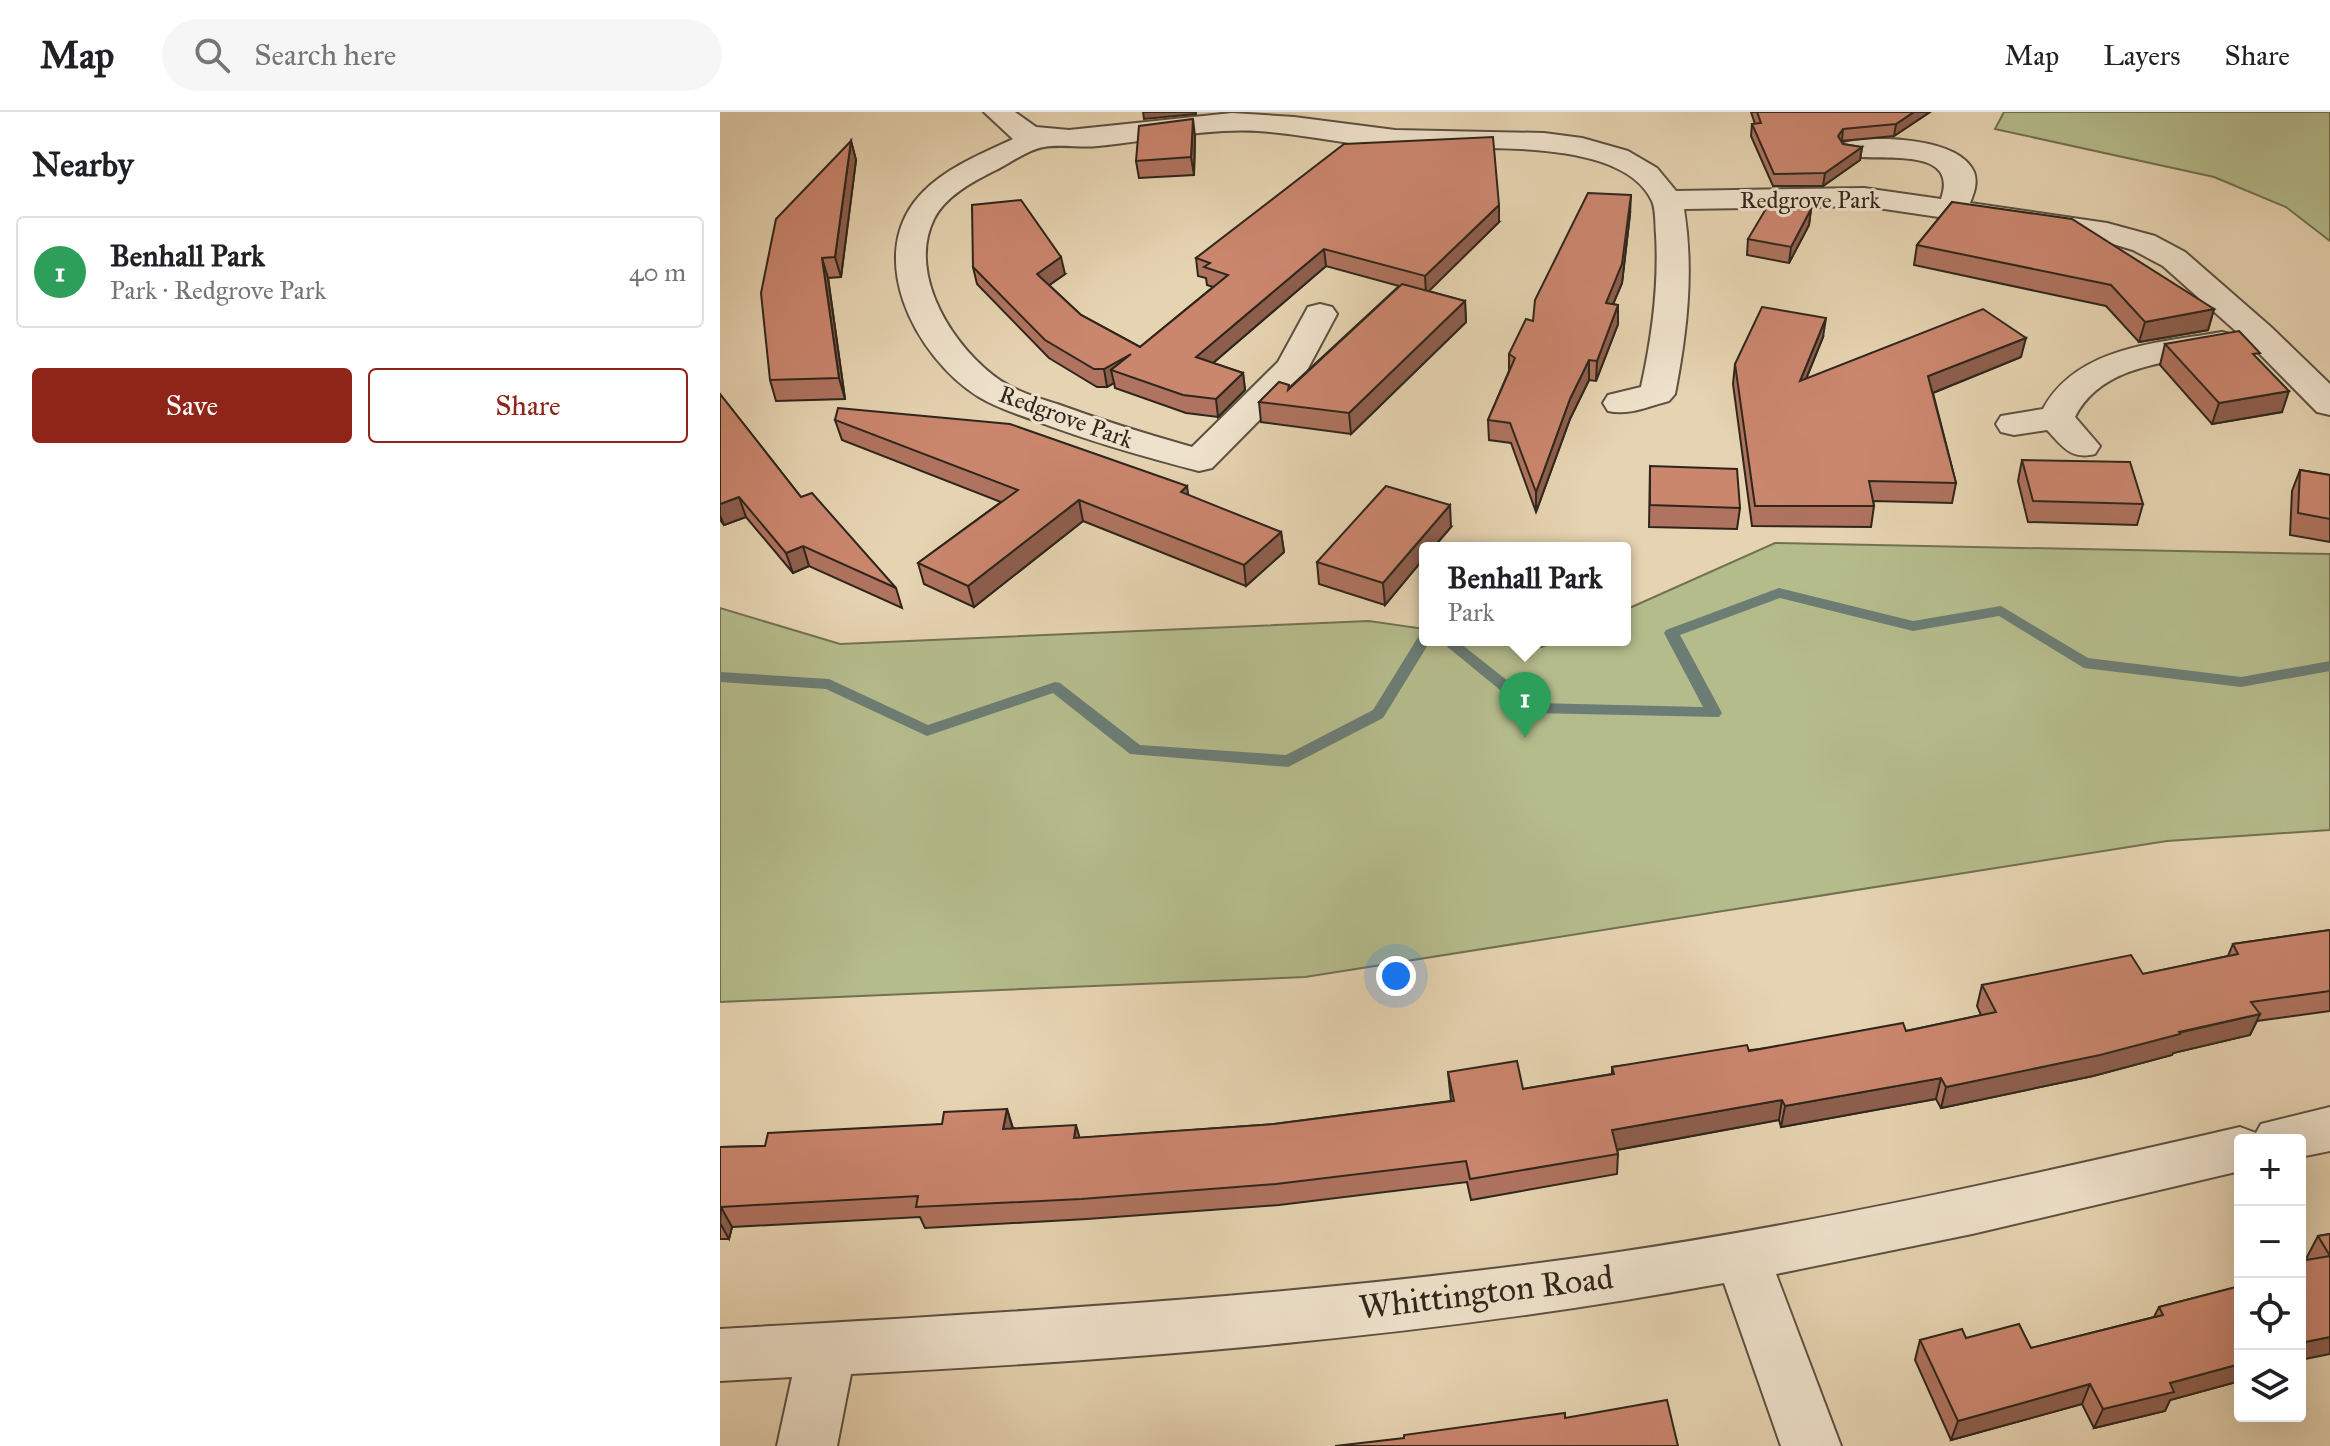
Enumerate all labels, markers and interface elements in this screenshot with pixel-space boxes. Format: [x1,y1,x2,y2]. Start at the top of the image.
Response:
search box [162,19,722,91]
text: Map [40,32,114,78]
icon: search [190,33,234,77]
text: Search here [254,37,396,73]
text: Map [2004,38,2059,73]
text: Layers [2103,38,2181,73]
text: Share [2225,38,2290,73]
text: Nearby [32,144,134,185]
street label: Redgrove Park [1740,185,1881,215]
text: Benhall Park [110,238,265,274]
text: 1 [55,256,65,288]
text: 40 m [629,256,686,288]
text: Park · Redgrove Park [110,274,326,306]
button: Save [32,368,352,443]
button: Share [368,368,688,443]
street label: Redgrove Park [995,379,1138,455]
popup [1419,542,1631,646]
text: Benhall Park [1448,560,1602,596]
text: Park [1448,596,1495,628]
pin: 1 [1499,672,1551,738]
your location [1376,956,1416,996]
map controls [2234,1134,2306,1422]
button: + [2234,1134,2306,1206]
button: − [2234,1206,2306,1278]
street label: Whittington Road [1357,1256,1615,1328]
button: locate [2234,1278,2306,1350]
button: layers [2234,1350,2306,1422]

